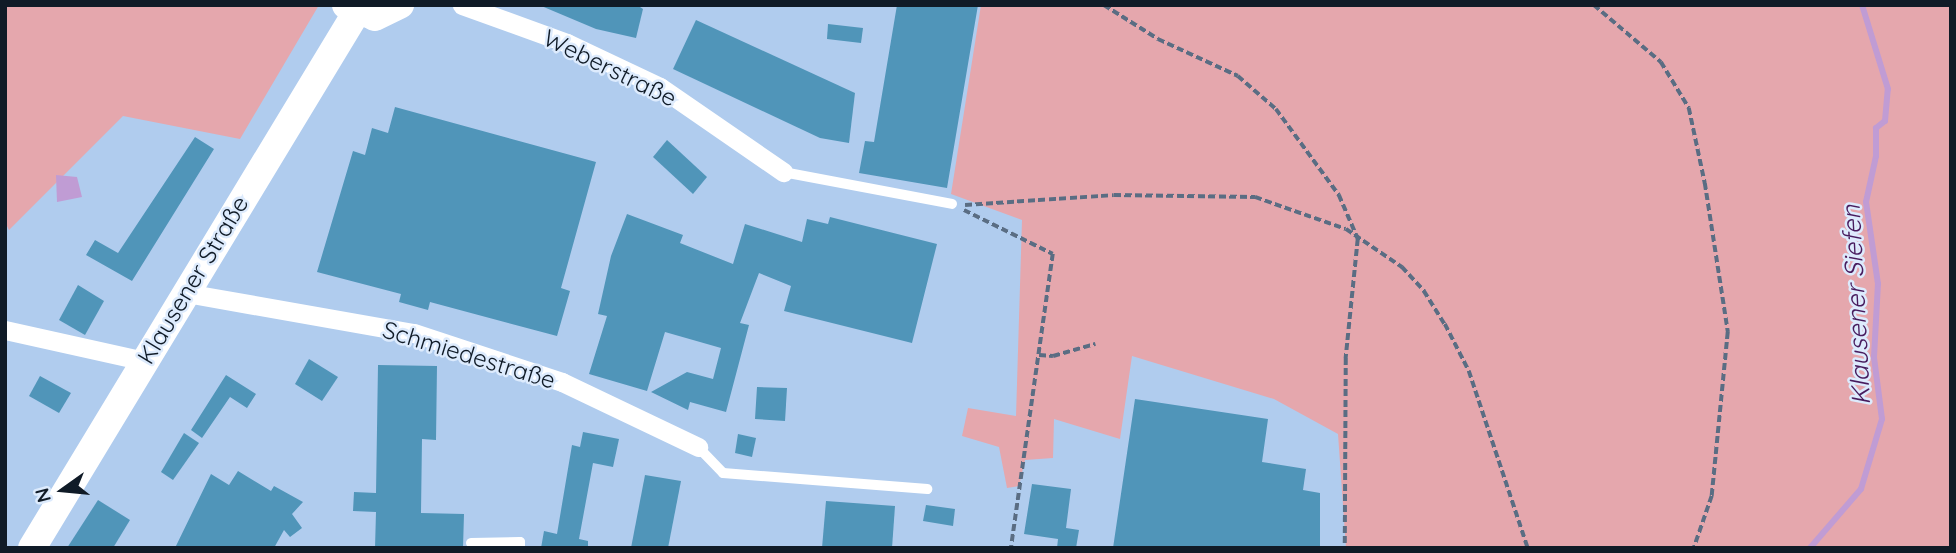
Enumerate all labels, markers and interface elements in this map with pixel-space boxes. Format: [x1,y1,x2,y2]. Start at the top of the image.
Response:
street label: Weberstraße [539,23,681,113]
street label: Klausener Straße [131,191,255,369]
water label: Klausener Siefen [1835,204,1877,406]
street label: Schmiedestraße [379,315,559,395]
north arrow [28,455,98,525]
text: N [29,486,56,505]

